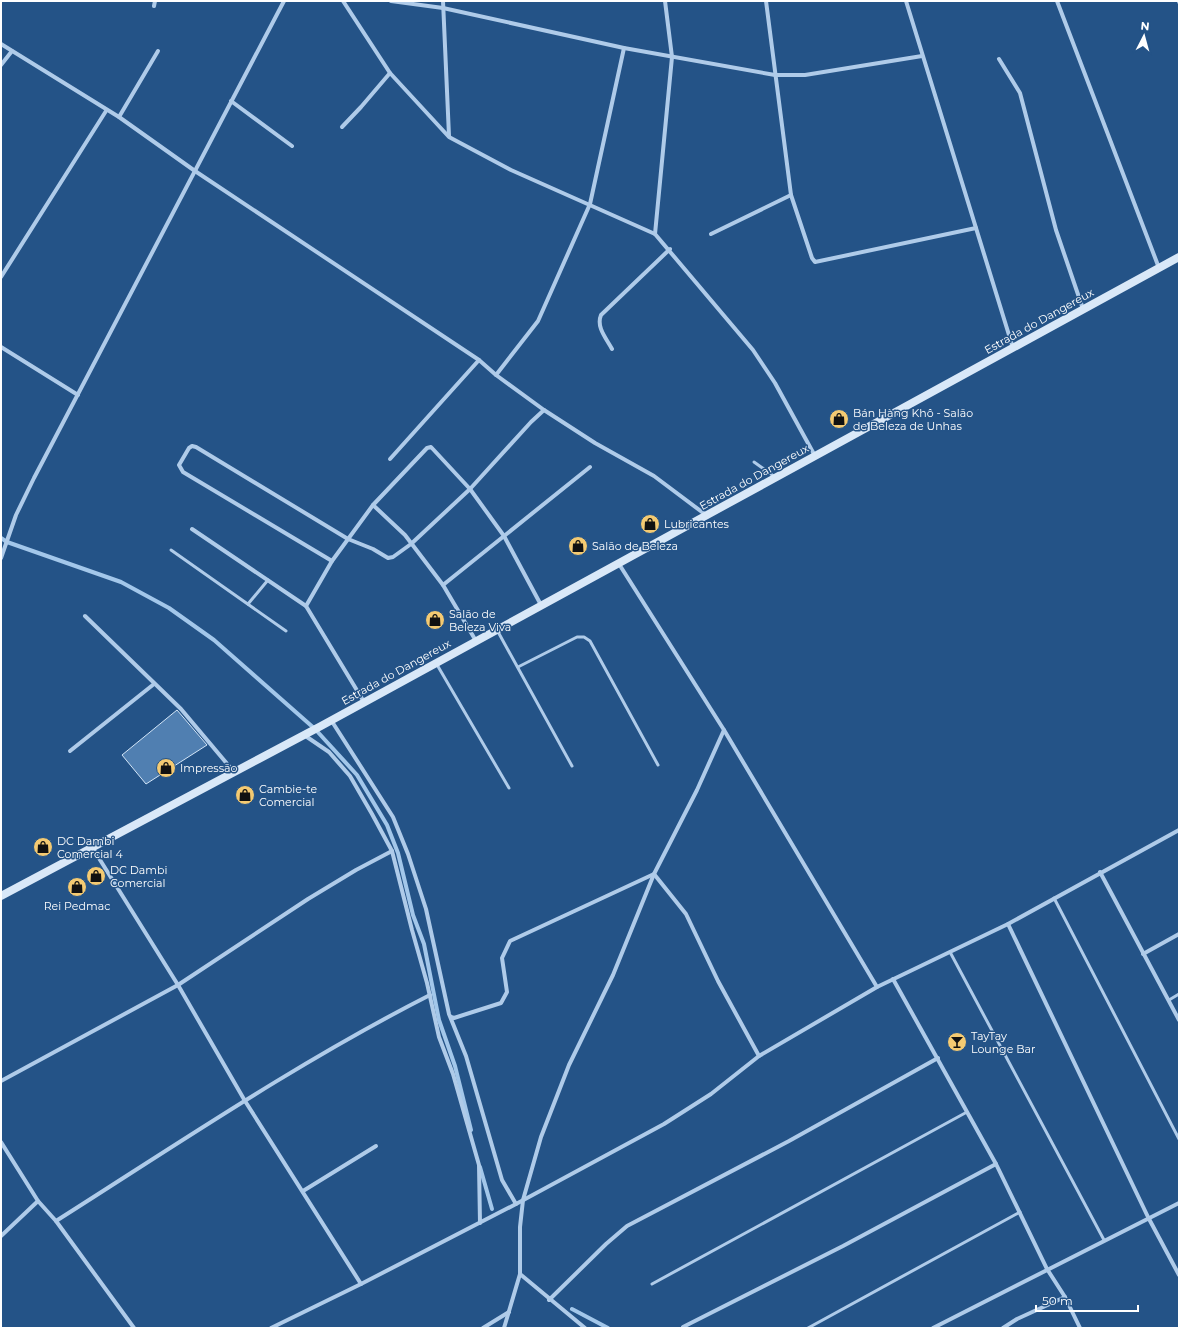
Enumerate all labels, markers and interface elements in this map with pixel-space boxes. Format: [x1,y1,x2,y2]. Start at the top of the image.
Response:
north arrow [1124,16,1164,56]
text: N [1140,19,1150,33]
street label: Estrada do Dangereux [982,285,1096,357]
place label: Bán Hàng Khô - Salão de Beleza de Unhas [853,406,973,433]
shop icon: Bán Hàng Khô - Salão de Beleza de Unhas [828,408,850,430]
street label: Estrada do Dangereux [697,441,811,513]
shop icon: Lubricantes [639,513,661,535]
place label: Lubricantes [664,517,730,531]
shop icon: Salão de Beleza [567,535,589,557]
place label: Salão de Beleza [592,539,678,553]
place label: Salão de Beleza Viva [449,607,511,634]
shop icon: Salão de Beleza Viva [424,609,446,631]
street label: Estrada do Dangereux [339,636,453,708]
shop icon: Impressão [155,757,177,779]
place label: Impressão [180,761,238,775]
place label: Cambie-te Comercial [259,782,318,809]
shop icon: Cambie-te Comercial [234,784,256,806]
place label: DC Dambi Comercial 4 [57,834,123,861]
shop icon: DC Dambi Comercial 4 [32,836,54,858]
place label: DC Dambi Comercial [110,863,167,890]
shop icon: DC Dambi Comercial [85,865,107,887]
shop icon: Rei Pedmac [66,876,88,898]
place label: Rei Pedmac [44,899,110,913]
place label: TayTay Lounge Bar [971,1029,1035,1056]
bar icon: TayTay Lounge Bar [946,1031,968,1053]
scale bar [1036,1287,1138,1313]
text: 50 m [1042,1293,1073,1308]

